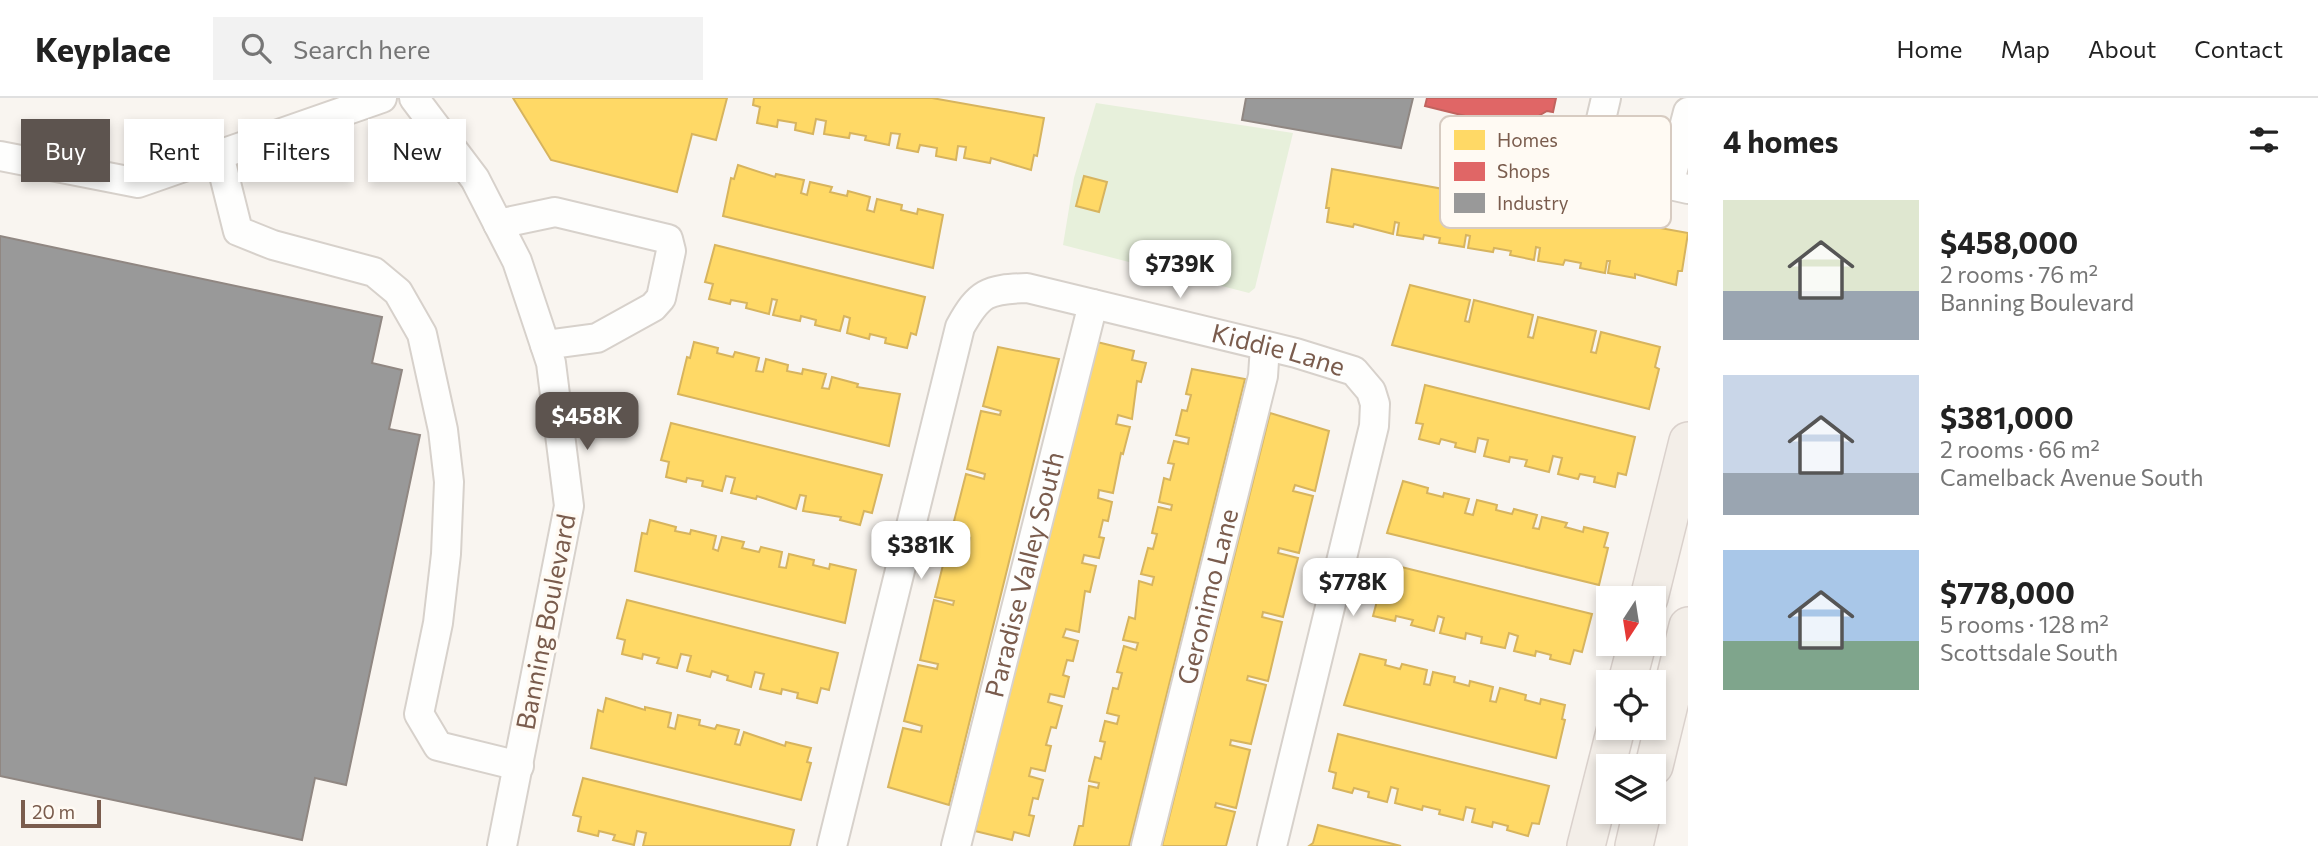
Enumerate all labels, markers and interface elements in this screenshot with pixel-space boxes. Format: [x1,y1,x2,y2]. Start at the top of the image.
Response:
search box [213,17,703,80]
text: Keyplace [35,28,171,69]
icon: search [237,29,275,67]
text: Search here [293,33,430,64]
text: Home [1897,34,1963,63]
text: Map [2001,34,2050,63]
text: About [2088,34,2156,63]
text: Contact [2194,34,2283,63]
legend [1440,116,1671,228]
chip: Buy [21,119,110,182]
chip: Rent [124,119,224,182]
chip: Filters [238,119,354,182]
chip: New [368,119,466,182]
icon: filters [2245,121,2283,159]
text: 4 homes [1723,122,1838,159]
text: Homes [1497,128,1558,151]
text: Shops [1497,159,1550,182]
text: Industry [1497,191,1569,214]
text: $458,000 [1940,223,2078,260]
icon: home [1779,228,1863,312]
pin: $739K [1131,240,1229,300]
text: $739K [1145,249,1215,277]
text: 2 rooms · 76 m² [1940,260,2098,288]
text: Banning Boulevard [1940,288,2134,316]
street label: Kiddie Lane [1209,316,1349,381]
pin: $458K [538,392,636,452]
text: $381,000 [1940,398,2074,435]
text: $458K [551,401,623,429]
icon: home [1779,403,1863,487]
text: 2 rooms · 66 m² [1940,435,2100,463]
street label: Paradise Valley South [977,448,1069,700]
text: Camelback Avenue South [1940,463,2203,491]
street label: Geronimo Lane [1170,505,1243,687]
street label: Banning Boulevard [508,511,581,732]
pin: $381K [872,522,970,581]
text: $381K [887,530,955,558]
pin: $778K [1304,559,1402,618]
text: $778K [1319,567,1387,595]
text: $778,000 [1940,573,2075,610]
icon: home [1779,578,1863,662]
north arrow [1596,586,1666,656]
map controls [1596,586,1666,824]
text: 5 rooms · 128 m² [1940,610,2109,638]
text: Scottsdale South [1940,638,2118,666]
button: locate [1596,670,1666,740]
button: layers [1596,754,1666,824]
scale bar [21,797,102,829]
text: 20 m [32,800,75,823]

